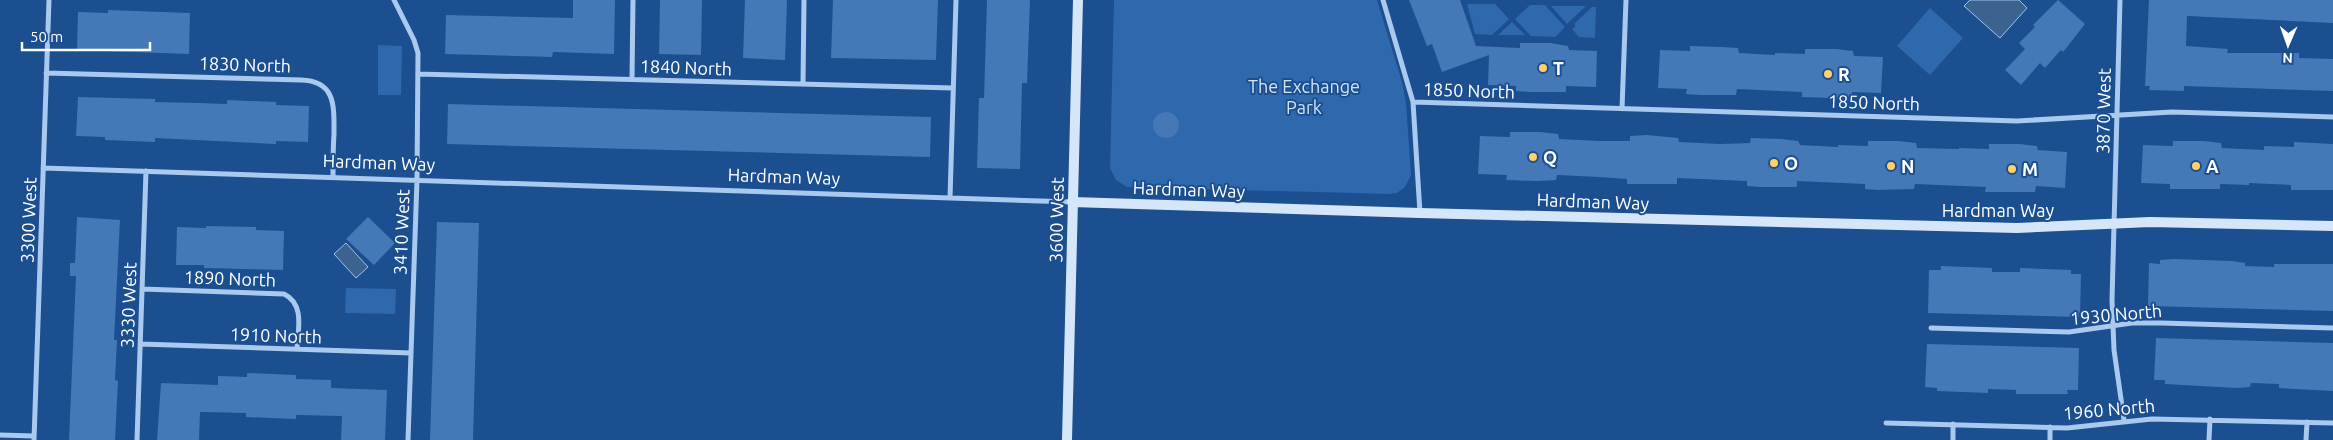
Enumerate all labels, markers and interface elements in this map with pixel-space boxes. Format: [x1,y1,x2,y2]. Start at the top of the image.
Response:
scale bar [22,20,150,52]
north arrow [2263,20,2313,70]
text: 50 m [30,28,63,45]
text: N [2282,50,2293,66]
street label: 1830 North [199,52,291,76]
street label: 1840 North [640,55,732,79]
place label: T [1553,58,1564,78]
marker: T [1537,62,1549,74]
place label: R [1838,64,1850,84]
marker: R [1822,68,1834,80]
street label: 3870 West [2092,68,2114,154]
park label: The Exchange Park [1248,76,1360,117]
street label: 1850 North [1423,78,1515,102]
street label: 1850 North [1828,90,1920,114]
place label: Q [1543,147,1557,167]
street label: Hardman Way [322,150,436,174]
marker: Q [1527,151,1539,163]
place label: O [1784,153,1798,173]
place label: N [1901,156,1914,176]
place label: A [2206,156,2219,176]
marker: O [1768,157,1780,169]
place label: M [2022,159,2038,179]
marker: N [1885,160,1897,172]
marker: A [2190,160,2202,172]
marker: M [2006,163,2018,175]
street label: Hardman Way [727,164,841,188]
street label: 3300 West [17,177,39,263]
street label: 3600 West [1045,177,1067,263]
street label: Hardman Way [1132,177,1246,201]
street label: 3410 West [390,189,412,275]
street label: Hardman Way [1536,189,1650,213]
street label: Hardman Way [1942,200,2055,220]
street label: 3330 West [117,262,139,348]
street label: 1890 North [184,266,276,290]
street label: 1930 North [2069,300,2163,328]
street label: 1910 North [230,323,322,347]
street label: 1960 North [2062,395,2156,423]

